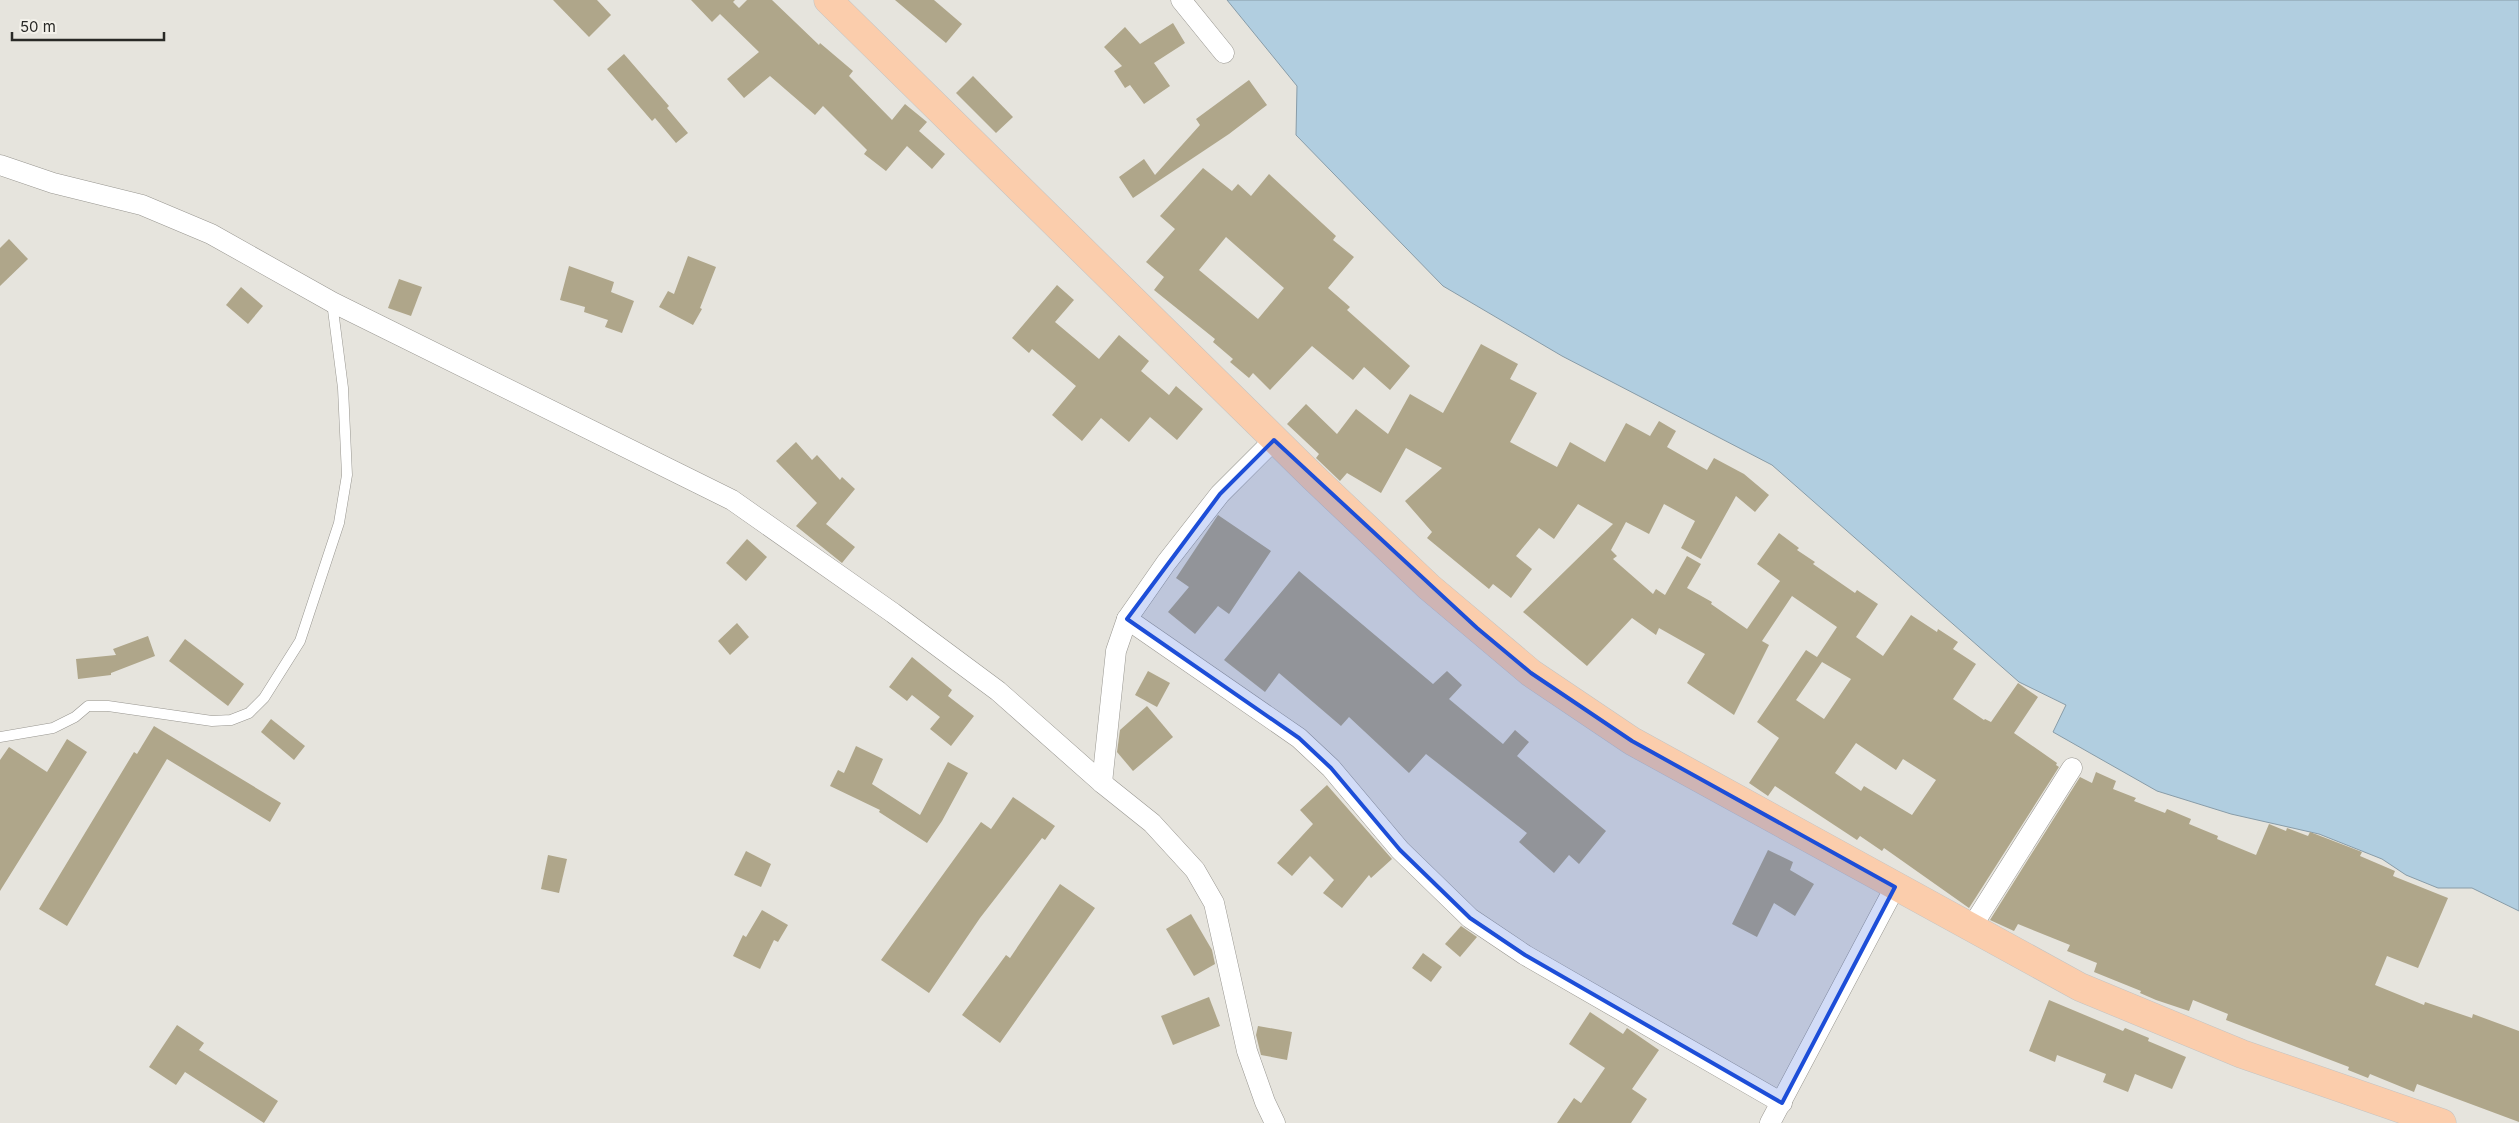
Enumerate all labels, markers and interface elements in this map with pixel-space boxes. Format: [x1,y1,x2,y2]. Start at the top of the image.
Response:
scale bar [12,10,165,42]
text: 50 m [20,17,56,36]

